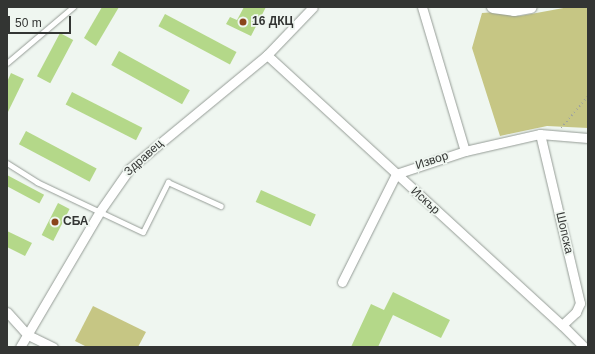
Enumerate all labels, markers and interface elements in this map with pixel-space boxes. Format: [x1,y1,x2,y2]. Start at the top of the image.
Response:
scale bar [10,8,73,34]
place label: 16 ДКЦ [252,15,293,29]
text: 50 m [15,16,42,30]
marker: 16 ДКЦ [237,16,249,28]
street label: Здравец [122,137,166,179]
street label: Извор [414,149,450,173]
street label: Искър [408,184,442,218]
street label: Шопска [552,211,576,255]
place label: СБА [63,215,88,229]
marker: СБА [50,217,60,227]

